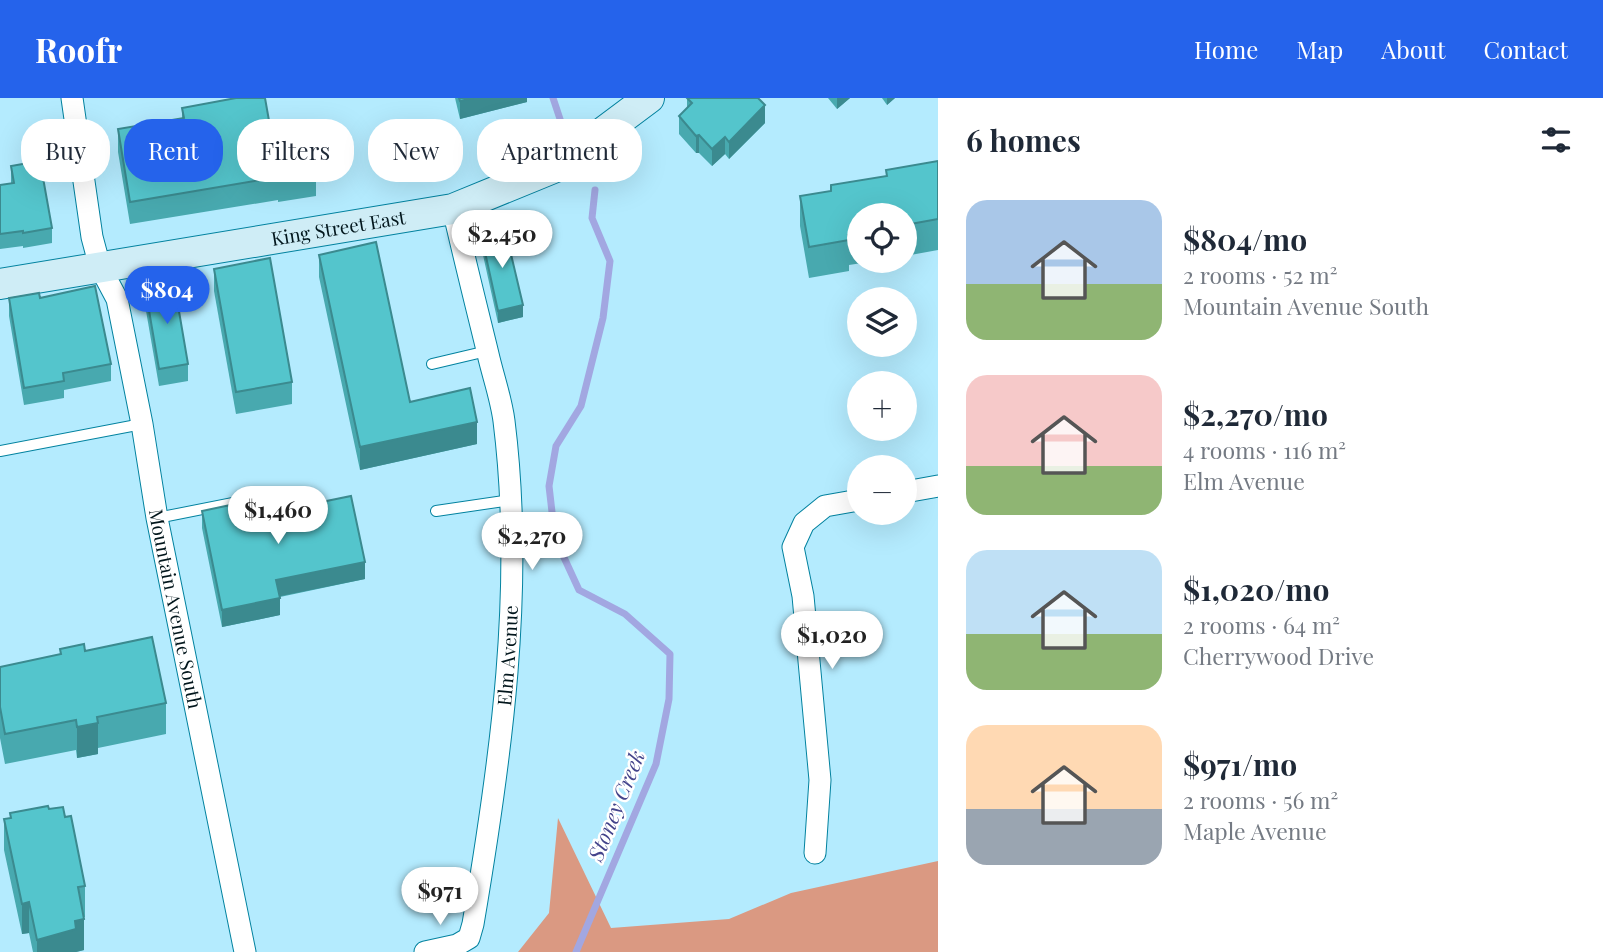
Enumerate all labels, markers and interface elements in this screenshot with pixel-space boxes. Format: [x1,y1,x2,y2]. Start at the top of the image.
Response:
text: Roofr [35,27,122,71]
text: Home [1194,33,1258,65]
text: Map [1296,33,1343,65]
text: About [1381,33,1445,65]
text: Contact [1483,33,1568,65]
chip: Buy [21,119,110,182]
chip: Rent [124,119,223,182]
chip: Filters [237,119,354,182]
chip: New [368,119,463,182]
chip: Apartment [477,119,642,182]
text: 6 homes [966,120,1081,160]
icon: filters [1537,121,1575,159]
street label: King Street East [269,203,408,251]
map controls [847,203,917,525]
button: locate [847,203,917,273]
pin: $2,450 [445,211,559,270]
text: $2,450 [467,217,537,248]
text: $804/mo [1183,219,1307,259]
icon: home [1022,228,1106,312]
text: 2 rooms · 52 m² [1183,259,1337,290]
pin: $804 [126,266,208,326]
text: $804 [141,273,193,304]
button: layers [847,287,917,357]
text: Mountain Avenue South [1183,290,1429,321]
button: + [847,371,917,441]
text: $2,270/mo [1183,394,1328,434]
icon: home [1022,403,1106,487]
text: 4 rooms · 116 m² [1183,434,1346,465]
button: − [847,455,917,525]
text: Elm Avenue [1183,465,1305,496]
pin: $1,460 [221,486,335,546]
text: $1,460 [244,493,312,524]
street label: Mountain Avenue South [144,507,209,711]
pin: $2,270 [475,512,589,572]
text: $2,270 [498,519,566,550]
text: $1,020/mo [1183,569,1329,609]
icon: home [1022,578,1106,662]
street label: Elm Avenue [490,605,523,707]
text: 2 rooms · 64 m² [1183,609,1340,640]
pin: $1,020 [775,612,889,671]
text: $1,020 [797,618,867,649]
text: Cherrywood Drive [1183,640,1374,671]
text: $971/mo [1183,744,1297,784]
water label: Stoney Creek [580,746,650,866]
icon: home [1022,753,1106,837]
text: 2 rooms · 56 m² [1183,784,1338,815]
text: Maple Avenue [1183,815,1327,846]
pin: $971 [399,868,481,927]
text: $971 [417,874,463,905]

